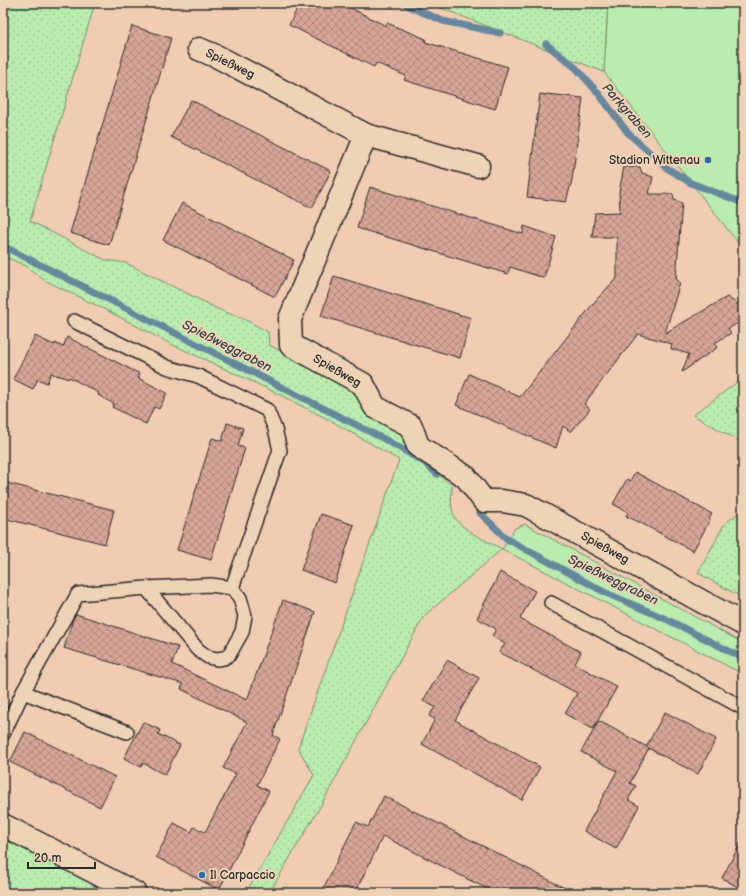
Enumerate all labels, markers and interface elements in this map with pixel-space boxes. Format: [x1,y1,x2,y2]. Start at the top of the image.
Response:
street label: Spießweg [203,46,257,82]
water label: Parkgraben [599,80,655,142]
place label: Stadion Wittenau [609,153,700,168]
marker: Stadion Wittenau [703,155,713,165]
water label: Spießweggraben [179,317,275,375]
street label: Spießweg [310,351,364,391]
street label: Spießweg [578,529,632,567]
water label: Spießweggraben [565,551,661,609]
scale bar [28,844,95,870]
text: 20 m [34,851,61,866]
place label: Il Carpaccio [210,868,276,883]
marker: Il Carpaccio [197,870,207,880]

